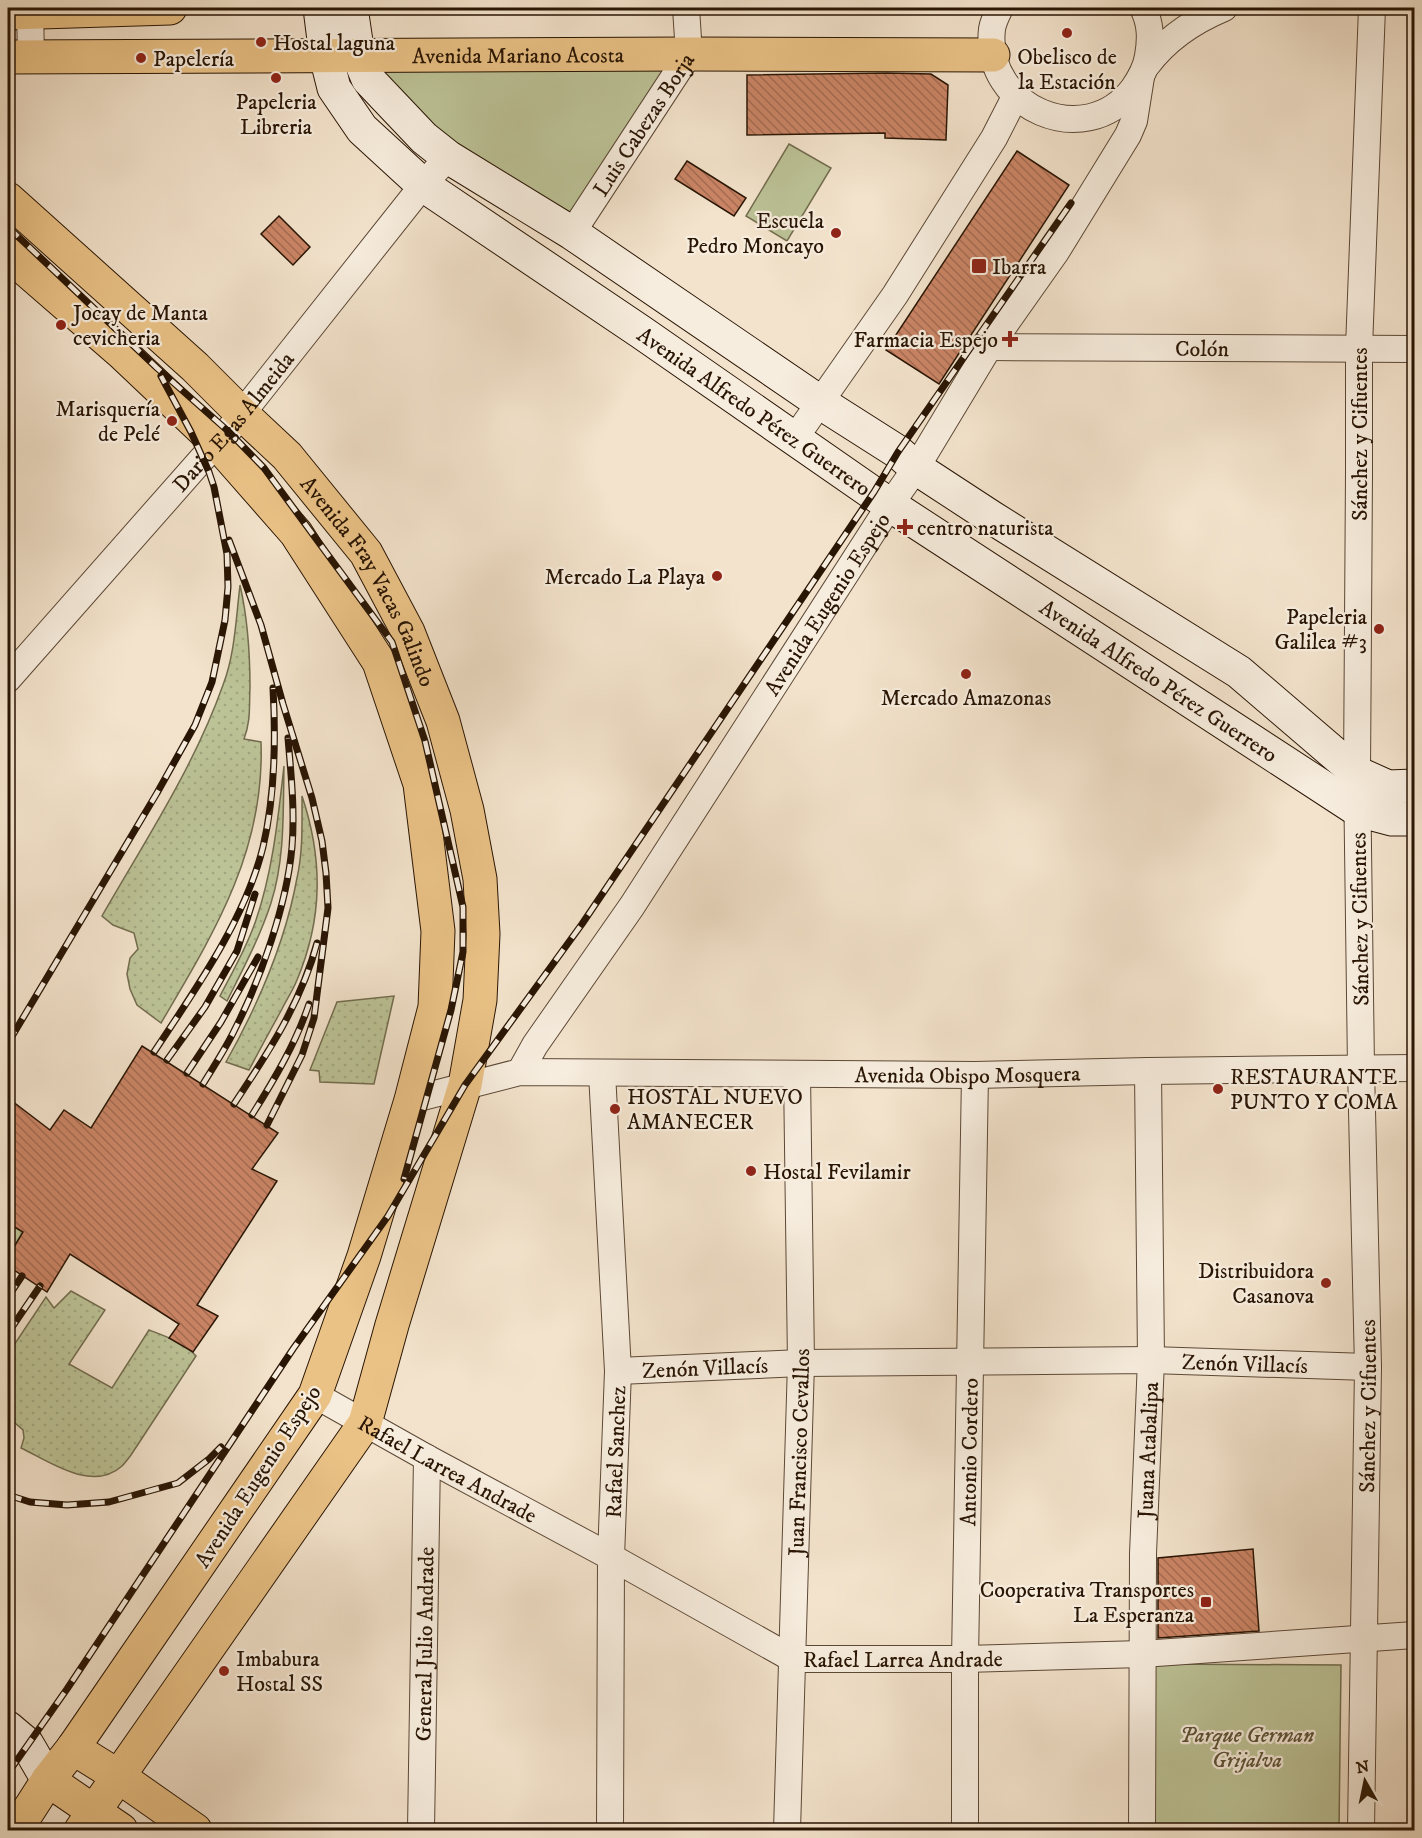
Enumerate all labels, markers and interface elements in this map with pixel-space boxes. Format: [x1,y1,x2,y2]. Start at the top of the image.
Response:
marker: Obelisco de la Estación [1060,26,1074,40]
place label: Hostal laguna [273,30,396,57]
marker: Hostal laguna [254,35,268,49]
street label: Avenida Mariano Acosta [412,42,625,70]
place label: Obelisco de la Estación [1017,44,1117,96]
place label: Papelería [153,46,235,73]
street label: Luis Cabezas Borja [588,48,701,202]
marker: Papelería [134,51,148,65]
marker: Papeleria Libreria [269,71,283,85]
place label: Papeleria Libreria [235,89,317,141]
place label: Escuela Pedro Moncayo [686,208,825,260]
marker: Escuela Pedro Moncayo [829,226,843,240]
place label: Ibarra [992,254,1047,281]
marker: Ibarra [970,257,988,275]
place label: Jocay de Manta cevicheria [71,300,209,352]
marker: Jocay de Manta cevicheria [54,318,68,332]
street label: Avenida Alfredo Pérez Guerrero [632,322,876,503]
place label: Farmacia Espejo [853,327,998,354]
marker: Farmacia Espejo [1003,332,1017,346]
street label: Colón [1175,336,1230,363]
street label: Dario Egas Almeida [167,346,301,498]
street label: Sánchez y Cifuentes [1347,347,1374,521]
place label: Marisquería de Pelé [56,396,161,448]
marker: Marisquería de Pelé [165,414,179,428]
street label: Avenida Fray Vacas Galindo [294,471,440,691]
street label: Avenida Eugenio Espejo [759,508,897,701]
place label: centro naturista [917,515,1054,542]
marker: centro naturista [898,520,912,534]
place label: Mercado La Playa [545,564,706,591]
marker: Mercado La Playa [710,569,724,583]
street label: Avenida Alfredo Pérez Guerrero [1034,594,1282,769]
place label: Papeleria Galilea #3 [1274,604,1368,656]
marker: Papeleria Galilea #3 [1372,622,1386,636]
marker: Mercado Amazonas [959,667,973,681]
place label: Mercado Amazonas [881,685,1051,712]
street label: Sánchez y Cifuentes [1345,832,1376,1006]
street label: Avenida Obispo Mosquera [854,1061,1081,1090]
place label: RESTAURANTE PUNTO Y COMA [1230,1064,1399,1116]
marker: RESTAURANTE PUNTO Y COMA [1211,1082,1225,1096]
place label: HOSTAL NUEVO AMANECER [627,1084,803,1136]
marker: HOSTAL NUEVO AMANECER [608,1102,622,1116]
place label: Hostal Fevilamir [763,1159,911,1186]
marker: Hostal Fevilamir [744,1164,758,1178]
place label: Distribuidora Casanova [1198,1258,1315,1310]
marker: Distribuidora Casanova [1319,1276,1333,1290]
street label: Sánchez y Cifuentes [1354,1319,1383,1493]
street label: Juan Francisco Cevallos [783,1348,816,1558]
street label: Zenón Villacís [1181,1349,1308,1380]
street label: Zenón Villacís [641,1352,769,1385]
street label: Antonio Cordero [955,1378,985,1526]
street label: Avenida Eugenio Espejo [189,1380,327,1573]
street label: Juana Atabalipa [1132,1381,1165,1521]
street label: Rafael Sanchez [601,1385,632,1519]
street label: Rafael Larrea Andrade [353,1410,541,1530]
street label: General Julio Andrade [410,1546,441,1742]
place label: Cooperativa Transportes La Esperanza [980,1577,1195,1629]
marker: Cooperativa Transportes La Esperanza [1199,1595,1213,1609]
place label: Imbabura Hostal SS [236,1646,323,1698]
street label: Rafael Larrea Andrade [803,1646,1003,1674]
marker: Imbabura Hostal SS [217,1664,231,1678]
park label: Parque German Grijalva [1180,1722,1314,1774]
north arrow [1335,1751,1395,1811]
text: N [1355,1756,1371,1778]

